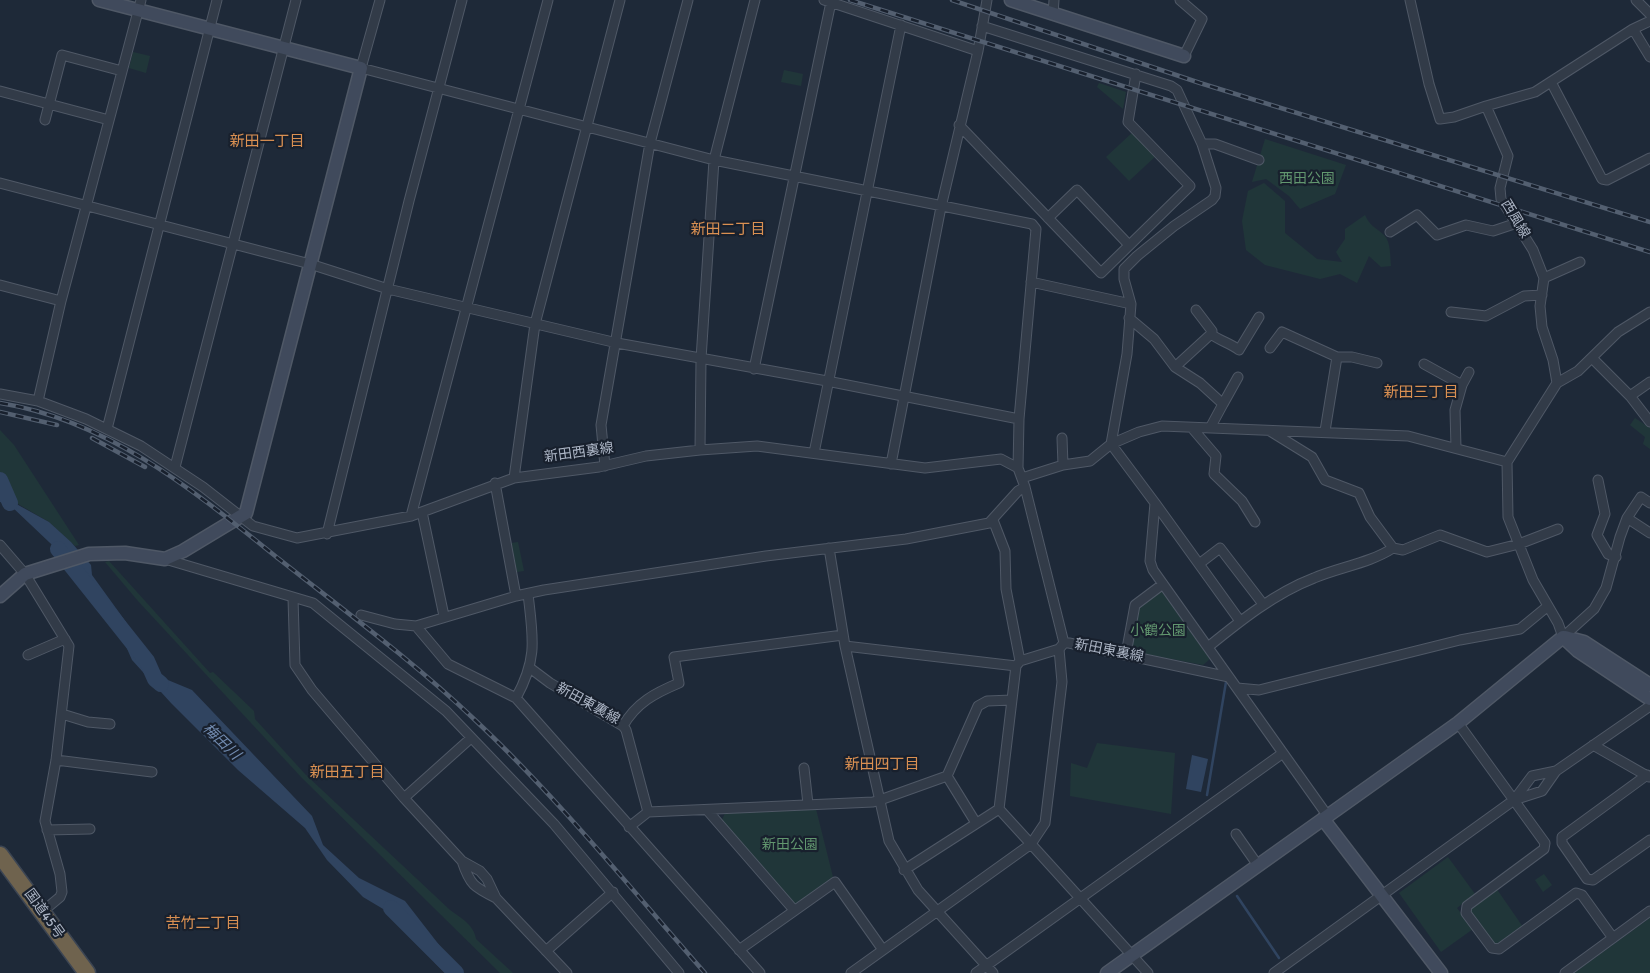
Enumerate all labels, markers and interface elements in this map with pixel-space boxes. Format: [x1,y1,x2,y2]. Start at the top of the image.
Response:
district label: 新田一丁目 [230,133,304,151]
park label: 西田公園 [1279,171,1335,187]
street label: 西風線 [1497,197,1533,241]
district label: 新田二丁目 [691,221,765,239]
district label: 新田三丁目 [1384,384,1458,402]
street label: 新田西裏線 [543,440,615,466]
park label: 小鶴公園 [1130,623,1186,639]
street label: 新田東裏線 [1073,636,1145,666]
street label: 新田東裏線 [553,680,623,728]
water label: 梅田川 [199,720,243,764]
district label: 新田四丁目 [845,756,919,774]
district label: 新田五丁目 [310,764,384,782]
park label: 新田公園 [762,837,818,853]
street label: 国道45号 [20,886,68,942]
district label: 苦竹二丁目 [166,915,240,933]

